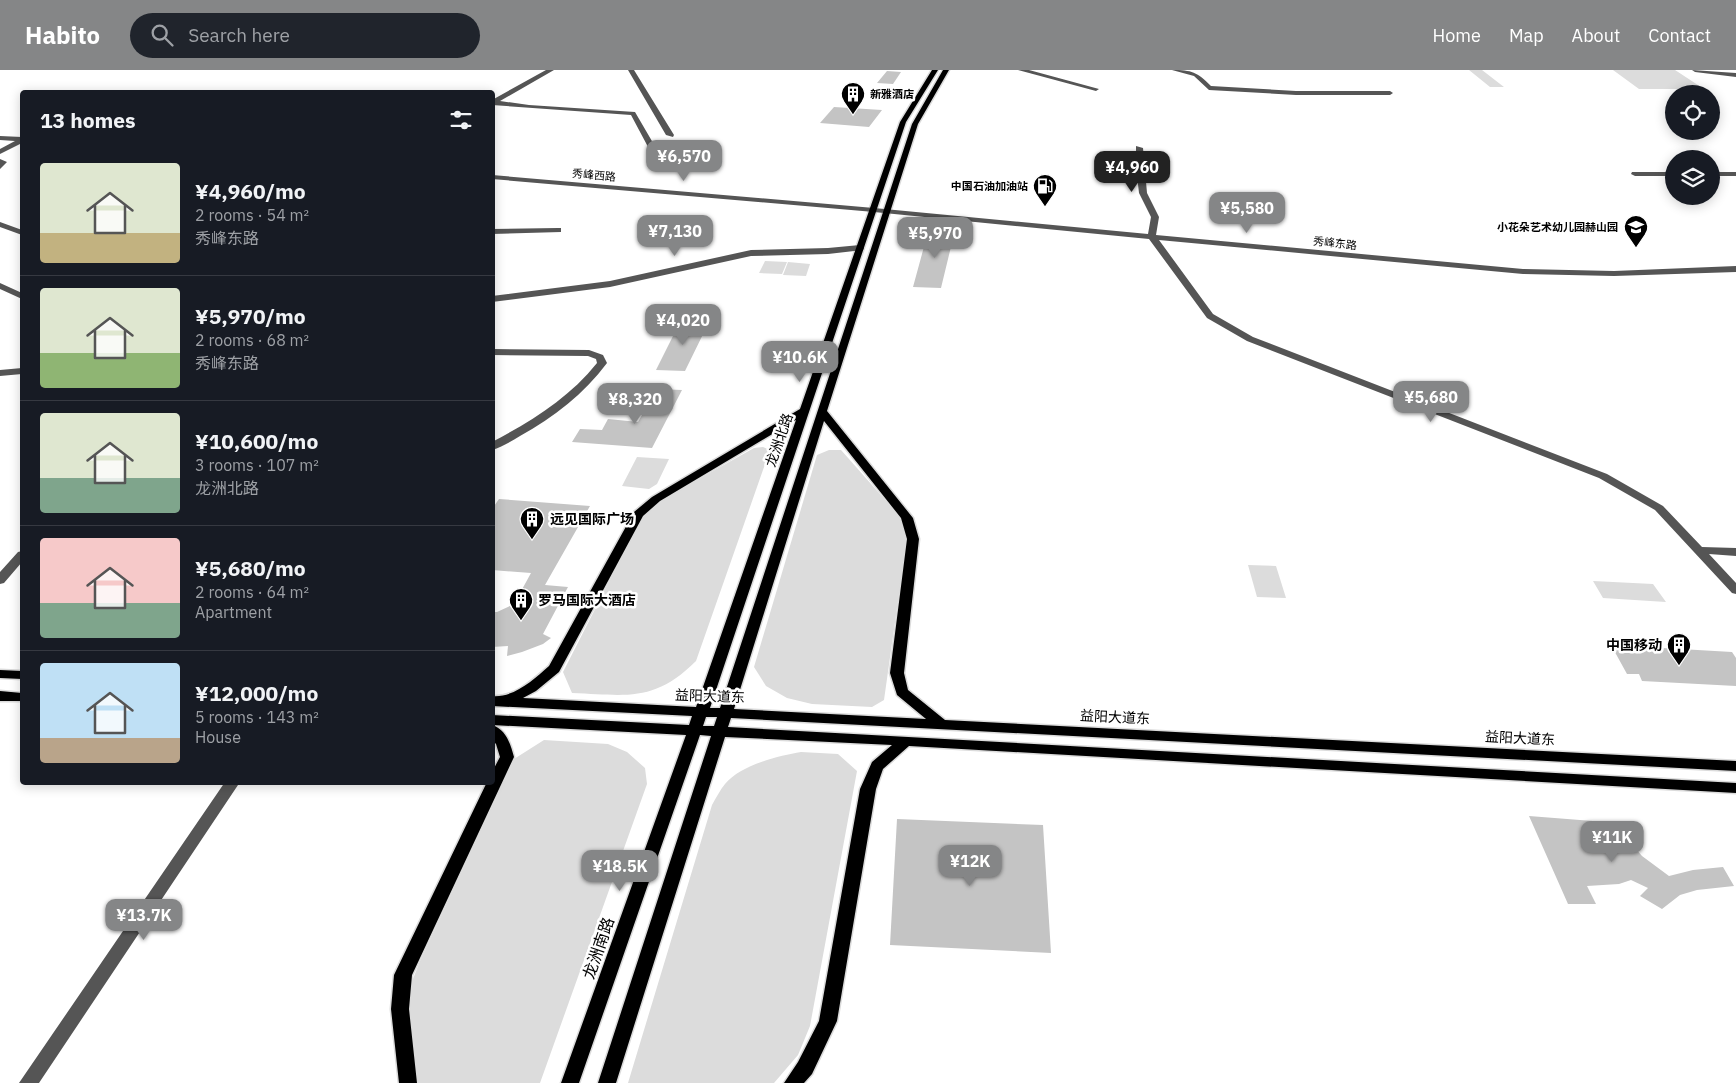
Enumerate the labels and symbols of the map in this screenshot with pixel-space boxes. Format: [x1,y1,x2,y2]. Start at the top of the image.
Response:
building icon: 新雅酒店 [840,81,866,115]
place label: 新雅酒店 [870,87,914,101]
pin: ¥6,570 [643,140,725,182]
pin: ¥4,960 [1091,150,1173,193]
street label: 秀峰西路 [571,166,617,184]
fuel station icon: 中国石油加油站 [1032,173,1058,207]
place label: 中国石油加油站 [951,179,1028,193]
pin: ¥5,580 [1206,191,1288,234]
pin: ¥7,130 [634,214,716,257]
school or university icon: 小花朵艺术幼儿园赫山园 [1623,214,1649,248]
pin: ¥5,970 [894,216,976,259]
place label: 小花朵艺术幼儿园赫山园 [1497,220,1618,234]
street label: 秀峰东路 [1312,234,1358,252]
pin: ¥4,020 [642,304,724,346]
pin: ¥10.6K [759,340,841,383]
pin: ¥5,680 [1390,380,1472,423]
pin: ¥8,320 [594,382,676,425]
street label: 龙洲北路 [761,411,797,469]
building icon: 远见国际广场 [519,506,545,540]
place label: 远见国际广场 [550,510,634,528]
building icon: 罗马国际大酒店 [508,587,534,621]
place label: 罗马国际大酒店 [538,591,636,609]
building icon: 中国移动 [1666,632,1692,666]
place label: 中国移动 [1606,636,1662,654]
street label: 益阳大道东 [675,686,745,706]
street label: 益阳大道东 [1080,706,1150,728]
street label: 益阳大道东 [1485,727,1555,749]
pin: ¥11K [1582,820,1642,863]
pin: ¥12K [940,844,1000,887]
pin: ¥18.5K [579,850,661,892]
pin: ¥13.7K [103,898,185,941]
street label: 龙洲南路 [578,914,618,982]

